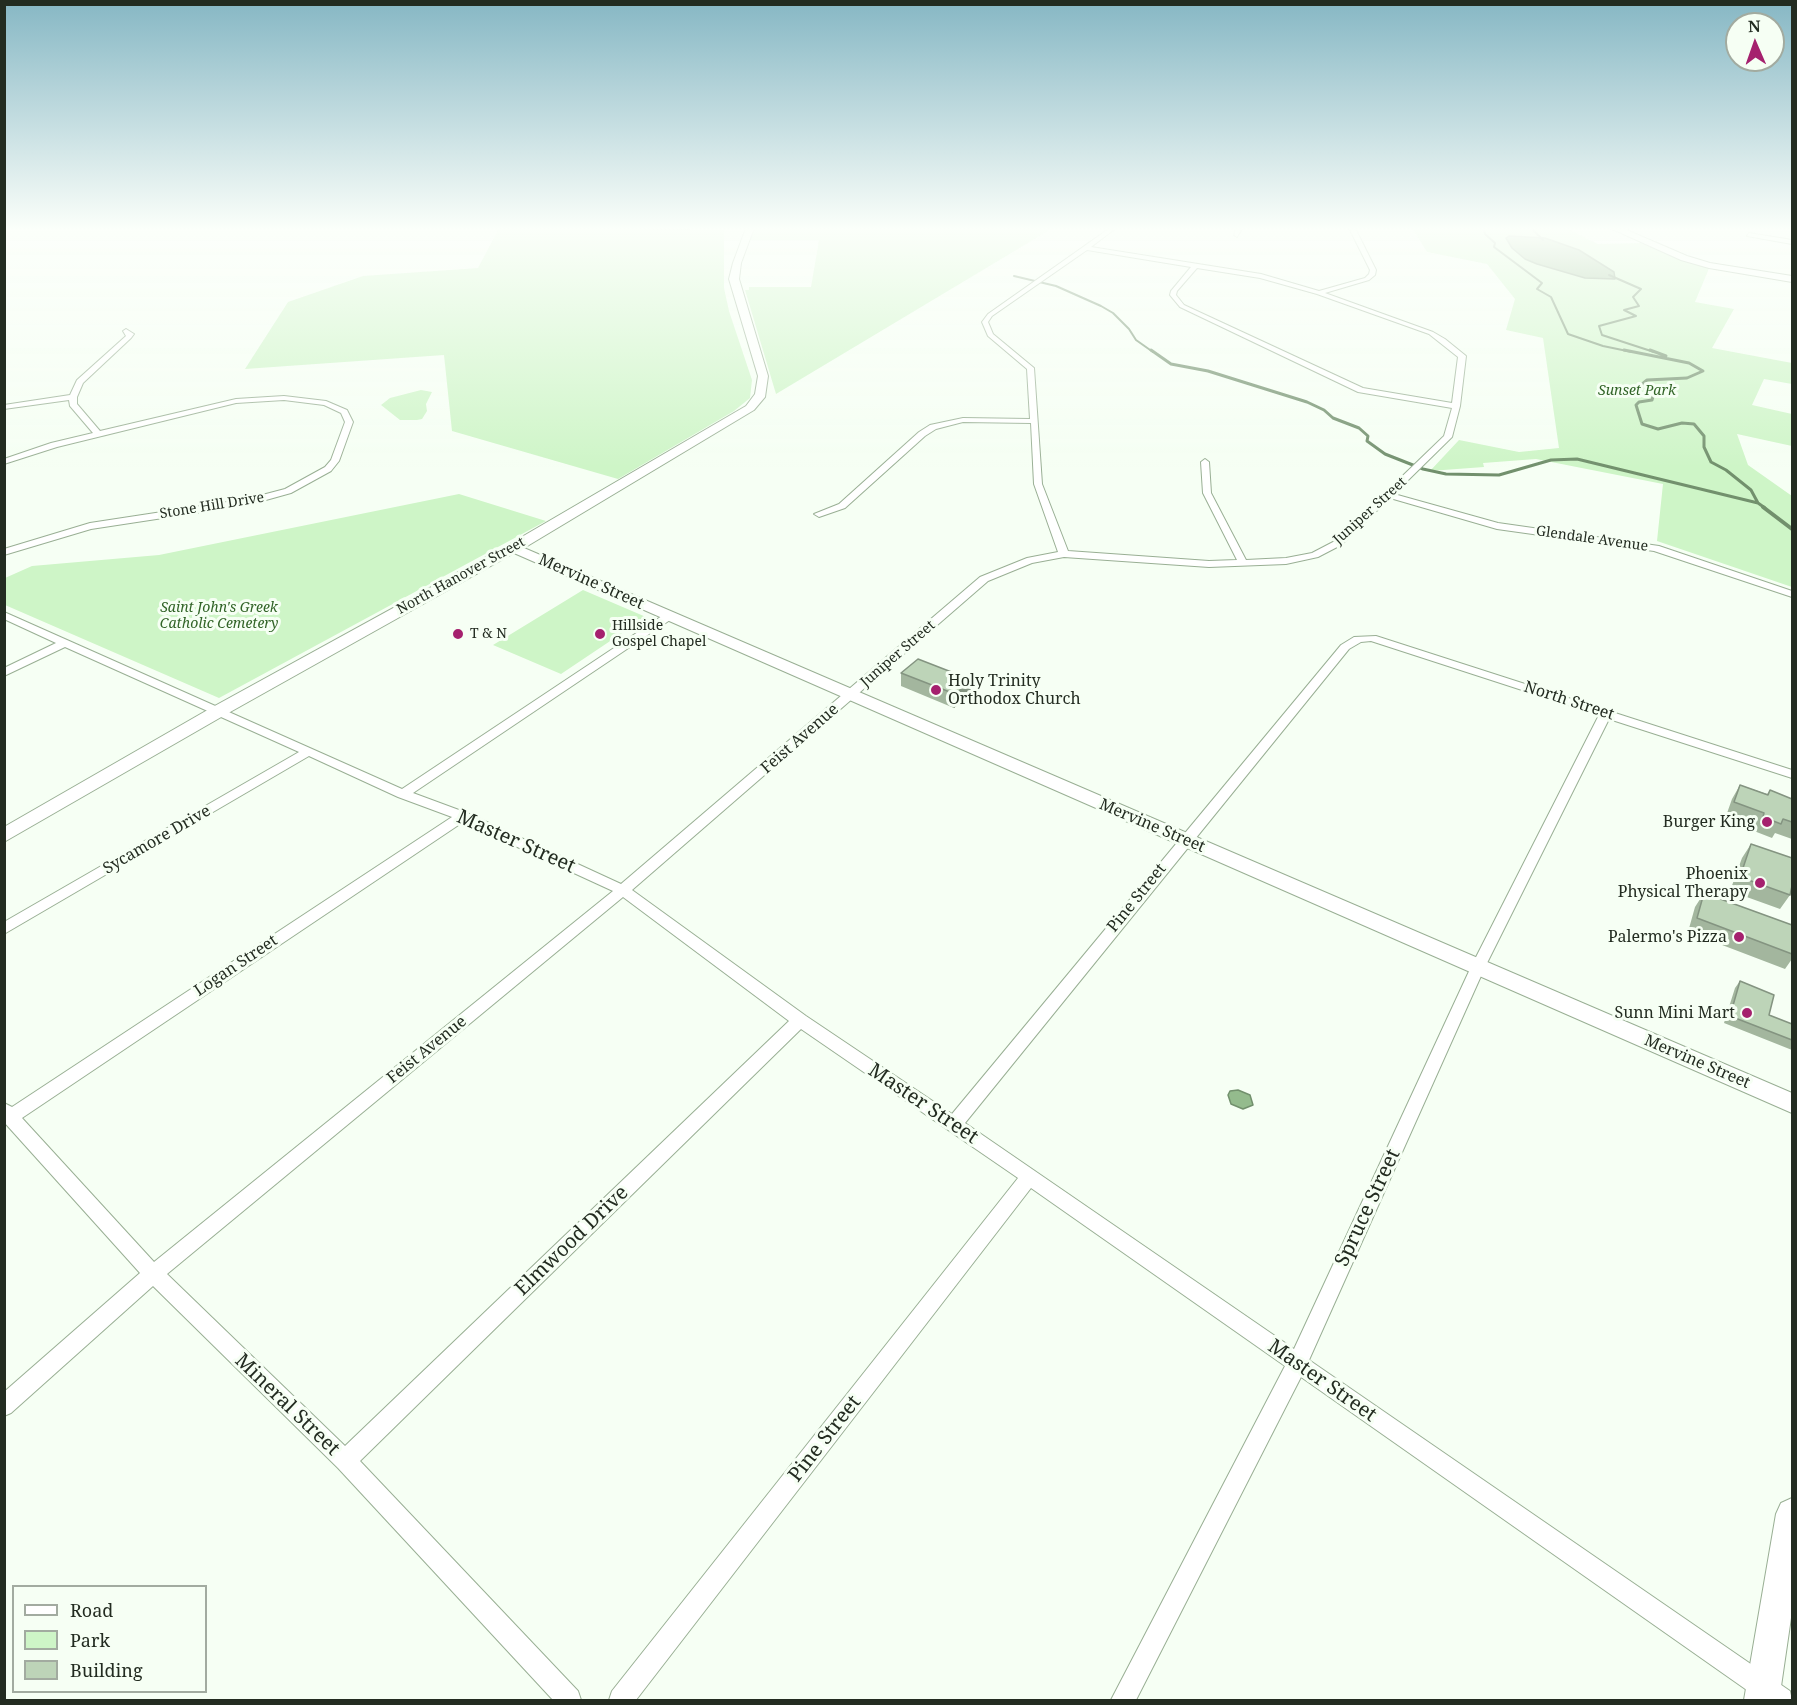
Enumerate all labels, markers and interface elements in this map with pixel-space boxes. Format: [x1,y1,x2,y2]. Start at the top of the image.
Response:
north arrow [1725,12,1785,72]
text: N [1748,15,1761,37]
park label: Sunset Park [1598,383,1676,399]
street label: Juniper Street [1330,474,1410,548]
street label: Stone Hill Drive [159,489,265,523]
street label: Glendale Avenue [1535,523,1649,555]
street label: North Hanover Street [394,534,528,618]
street label: Mervine Street [535,550,647,614]
park label: Saint John's Greek Catholic Cemetery [160,600,278,632]
street label: Juniper Street [857,617,939,691]
place label: Hillside Gospel Chapel [612,618,706,650]
place label: T & N [470,626,507,642]
marker: T & N [451,627,465,641]
marker: Hillside Gospel Chapel [593,627,607,641]
place label: Holy Trinity Orthodox Church [948,671,1081,709]
street label: North Street [1522,677,1616,725]
marker: Holy Trinity Orthodox Church [929,683,943,697]
street label: Feist Avenue [757,700,843,778]
street label: Mervine Street [1096,795,1208,857]
street label: Sycamore Drive [100,801,214,879]
street label: Master Street [453,805,579,879]
place label: Burger King [1663,812,1755,832]
marker: Burger King [1760,815,1774,829]
street label: Pine Street [1104,860,1170,936]
place label: Phoenix Physical Therapy [1618,864,1748,902]
marker: Phoenix Physical Therapy [1753,876,1767,890]
place label: Palermo's Pizza [1608,927,1727,947]
marker: Palermo's Pizza [1732,930,1746,944]
street label: Logan Street [191,931,281,1001]
place label: Sunn Mini Mart [1614,1003,1735,1023]
marker: Sunn Mini Mart [1740,1006,1754,1020]
street label: Feist Avenue [383,1012,471,1088]
street label: Mervine Street [1641,1031,1753,1093]
street label: Master Street [864,1058,982,1150]
street label: Spruce Street [1330,1145,1406,1271]
street label: Elmwood Drive [510,1181,634,1301]
street label: Master Street [1263,1335,1381,1427]
street label: Mineral Street [230,1349,344,1461]
street label: Pine Street [784,1391,866,1487]
legend [12,1585,207,1693]
text: Road [70,1598,113,1622]
text: Park [70,1628,110,1652]
text: Building [70,1658,143,1682]

